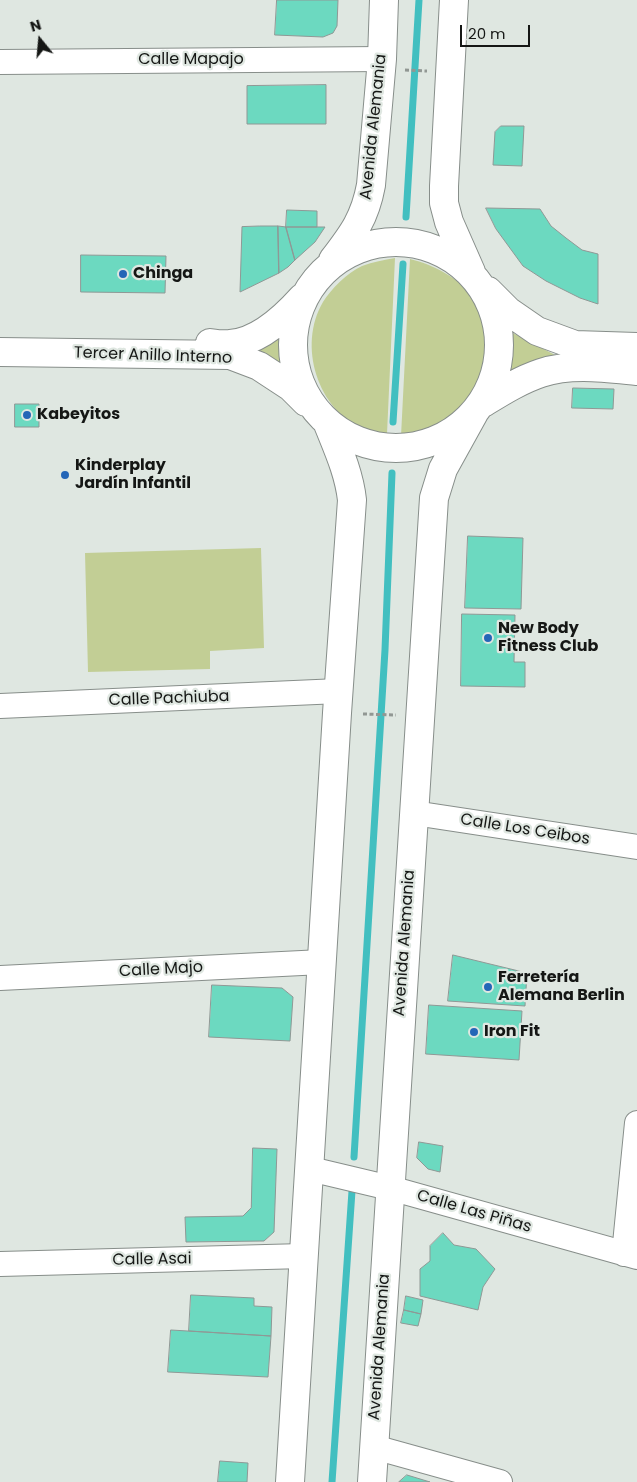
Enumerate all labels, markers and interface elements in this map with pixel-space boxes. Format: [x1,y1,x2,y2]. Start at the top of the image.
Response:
north arrow [15,15,65,65]
text: N [28,15,44,37]
scale bar [462,15,532,47]
text: 20 m [468,23,506,44]
street label: Calle Mapajo [138,50,244,70]
street label: Avenida Alemania [357,53,391,201]
place label: Chinga [133,264,193,284]
marker: Chinga [117,268,129,280]
street label: Tercer Anillo Interno [74,344,232,368]
place label: Kabeyitos [37,405,120,425]
marker: Kabeyitos [21,409,33,421]
place label: Kinderplay Jardín Infantil [75,456,191,494]
marker: Kinderplay Jardín Infantil [59,469,71,481]
place label: New Body Fitness Club [498,619,598,657]
marker: New Body Fitness Club [482,632,494,644]
street label: Calle Pachiuba [108,687,230,711]
street label: Calle Los Ceibos [459,810,591,850]
street label: Avenida Alemania [390,869,420,1017]
street label: Calle Majo [119,958,203,982]
place label: Ferretería Alemana Berlin [498,968,625,1006]
marker: Ferretería Alemana Berlin [482,981,494,993]
place label: Iron Fit [484,1022,540,1042]
marker: Iron Fit [468,1026,480,1038]
street label: Calle Las Piñas [415,1186,533,1238]
street label: Calle Asai [112,1250,192,1270]
street label: Avenida Alemania [365,1273,395,1421]

